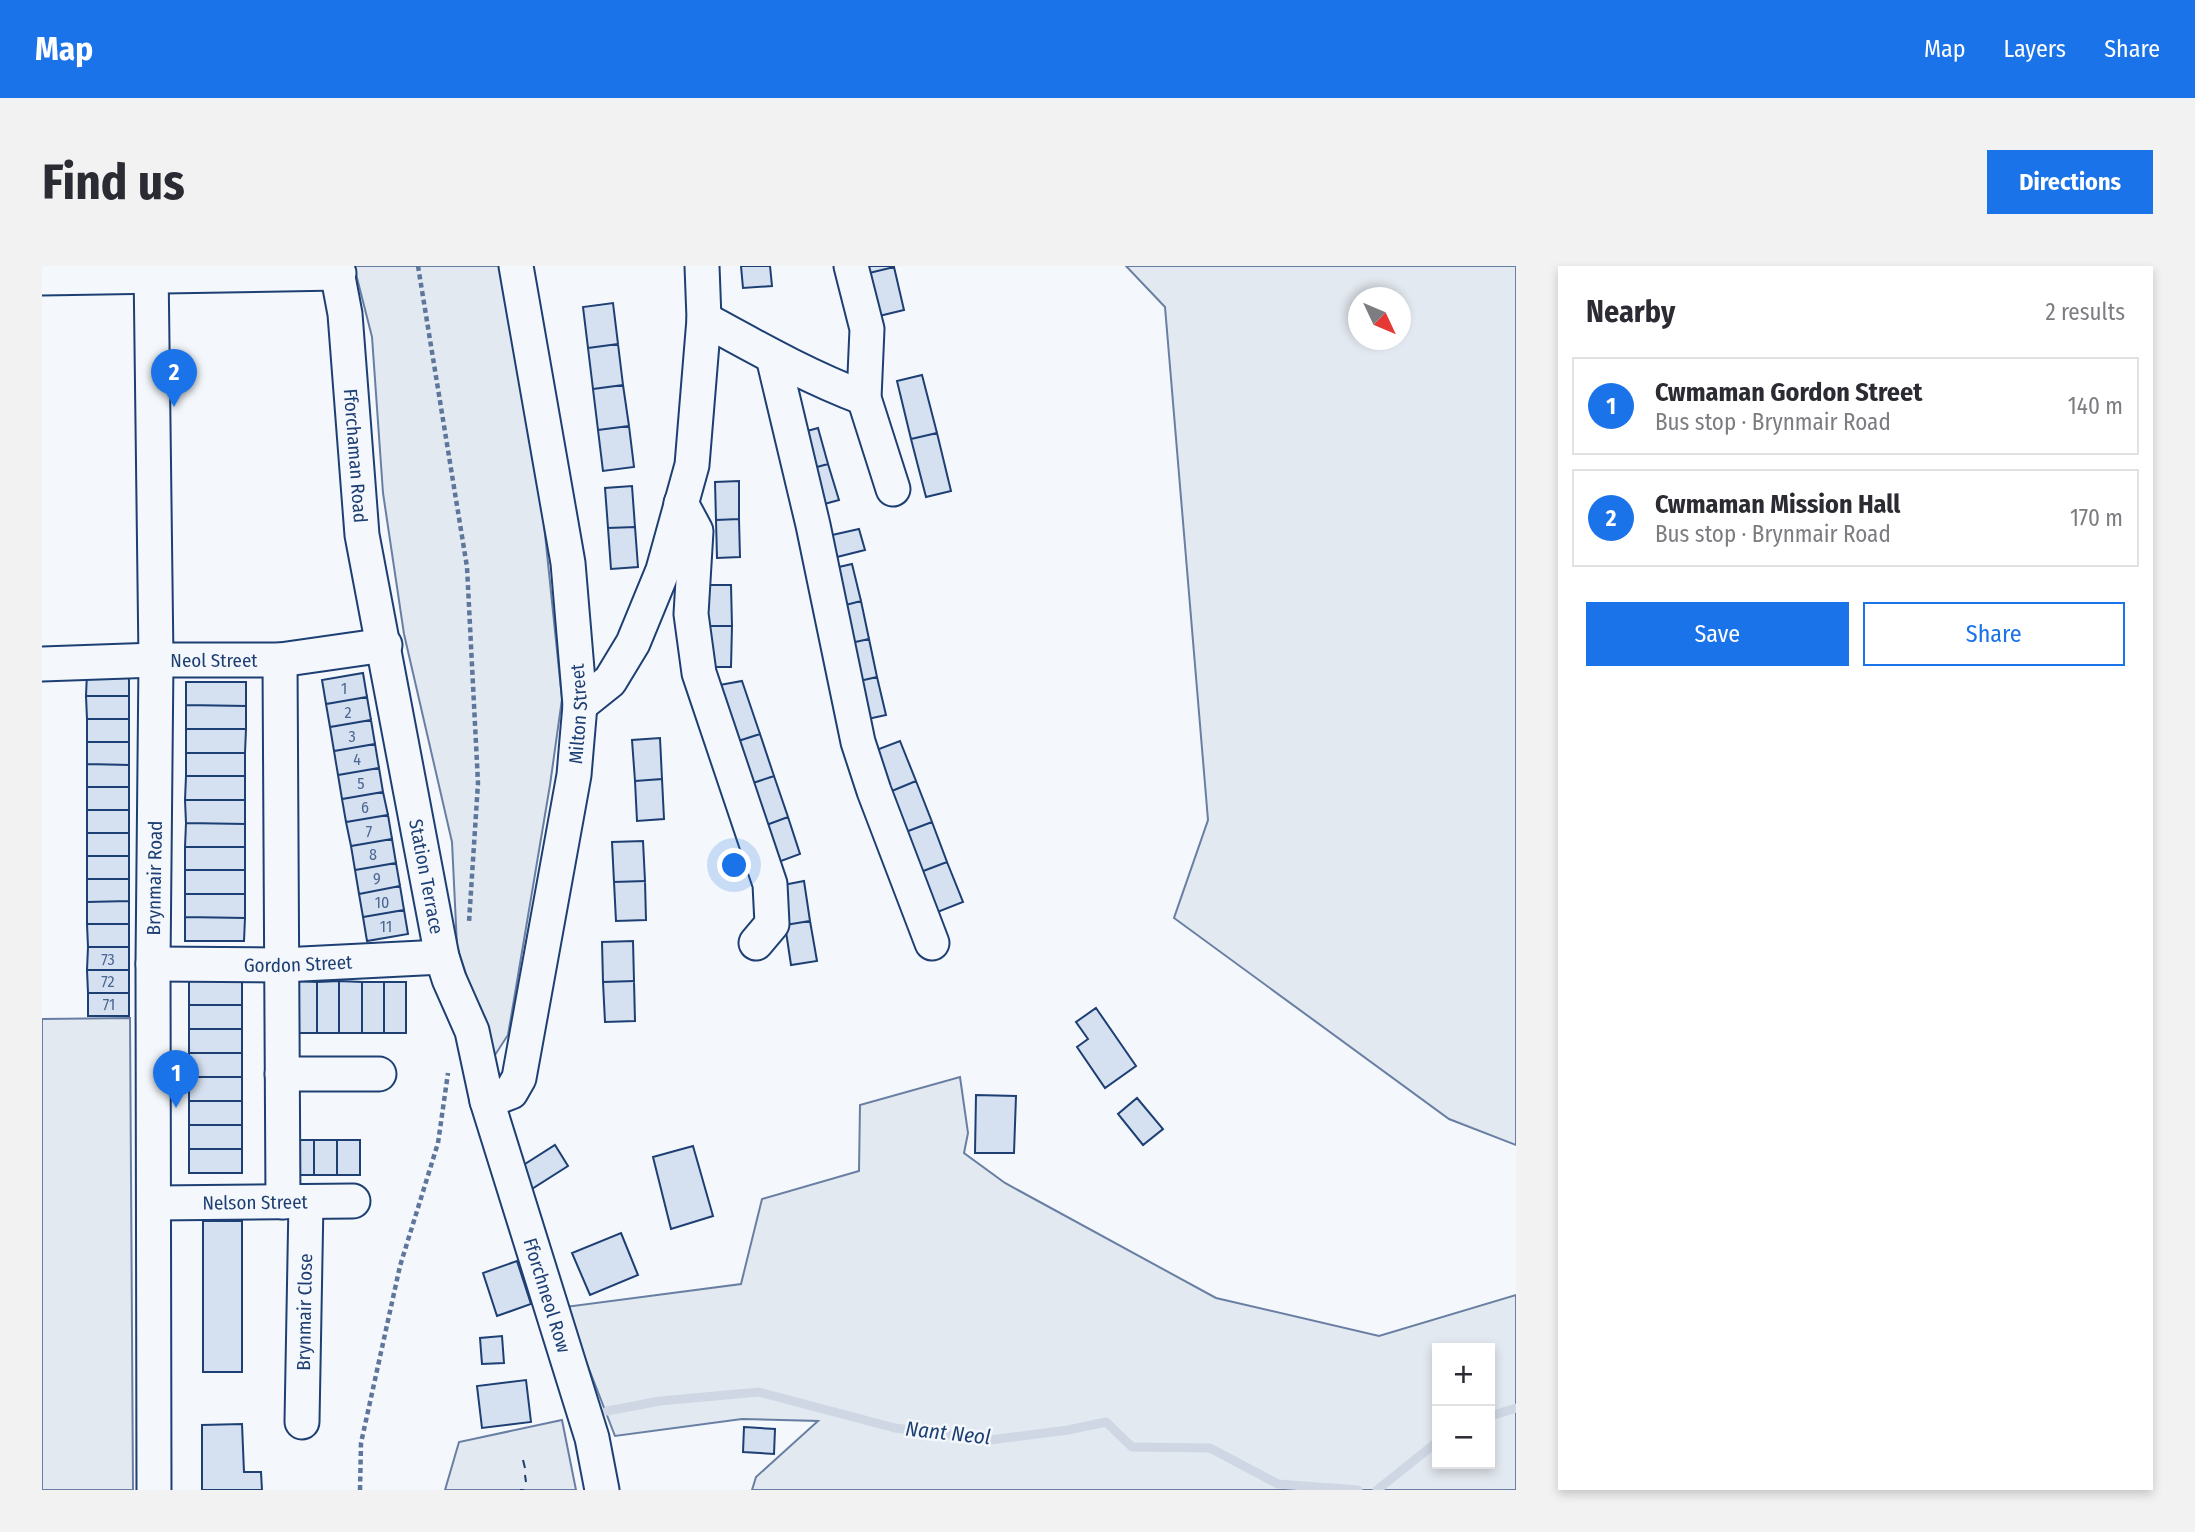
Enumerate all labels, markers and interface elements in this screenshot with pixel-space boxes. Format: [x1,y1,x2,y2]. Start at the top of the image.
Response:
text: Map [35,29,93,69]
text: Map [1924,35,1966,63]
text: Layers [2004,35,2066,63]
text: Share [2104,35,2160,63]
button: Directions [1987,150,2153,214]
text: Find us [42,153,185,212]
north arrow [1348,287,1411,350]
text: Nearby [1586,294,1675,330]
text: 2 results [2045,298,2125,326]
pin: 2 [151,349,197,407]
text: Cwmaman Gordon Street [1655,377,1922,408]
street label: Fforchaman Road [339,388,372,524]
text: 1 [1606,392,1616,420]
text: 140 m [2068,392,2123,420]
text: Bus stop · Brynmair Road [1655,408,1891,436]
text: Cwmaman Mission Hall [1655,489,1900,520]
text: 2 [1606,504,1616,532]
text: 170 m [2070,504,2123,532]
text: Bus stop · Brynmair Road [1655,520,1891,548]
button: Save [1586,602,1849,666]
button: Share [1863,602,2125,666]
street label: Neol Street [170,649,258,672]
street label: Milton Street [564,662,592,765]
house number: 1 [341,679,347,698]
house number: 2 [344,703,352,722]
house number: 3 [348,727,356,746]
house number: 4 [353,750,361,769]
house number: 5 [357,774,365,793]
house number: 6 [361,798,369,817]
street label: Station Terrace [404,817,448,936]
street label: Brynmair Road [142,820,167,936]
house number: 7 [366,822,373,841]
house number: 8 [369,845,377,864]
your location [717,848,751,882]
house number: 9 [373,869,381,888]
house number: 10 [375,893,389,912]
house number: 11 [380,917,392,936]
house number: 73 [101,950,115,969]
street label: Gordon Street [244,950,354,977]
house number: 72 [101,972,115,991]
house number: 71 [103,995,115,1014]
pin: 1 [153,1050,199,1108]
street label: Nelson Street [202,1190,309,1215]
street label: Fforchneol Row [518,1235,576,1356]
street label: Brynmair Close [292,1253,317,1371]
map controls [1432,1343,1495,1469]
button: + [1432,1343,1495,1406]
button: − [1432,1406,1495,1469]
water label: Nant Neol [904,1416,992,1450]

